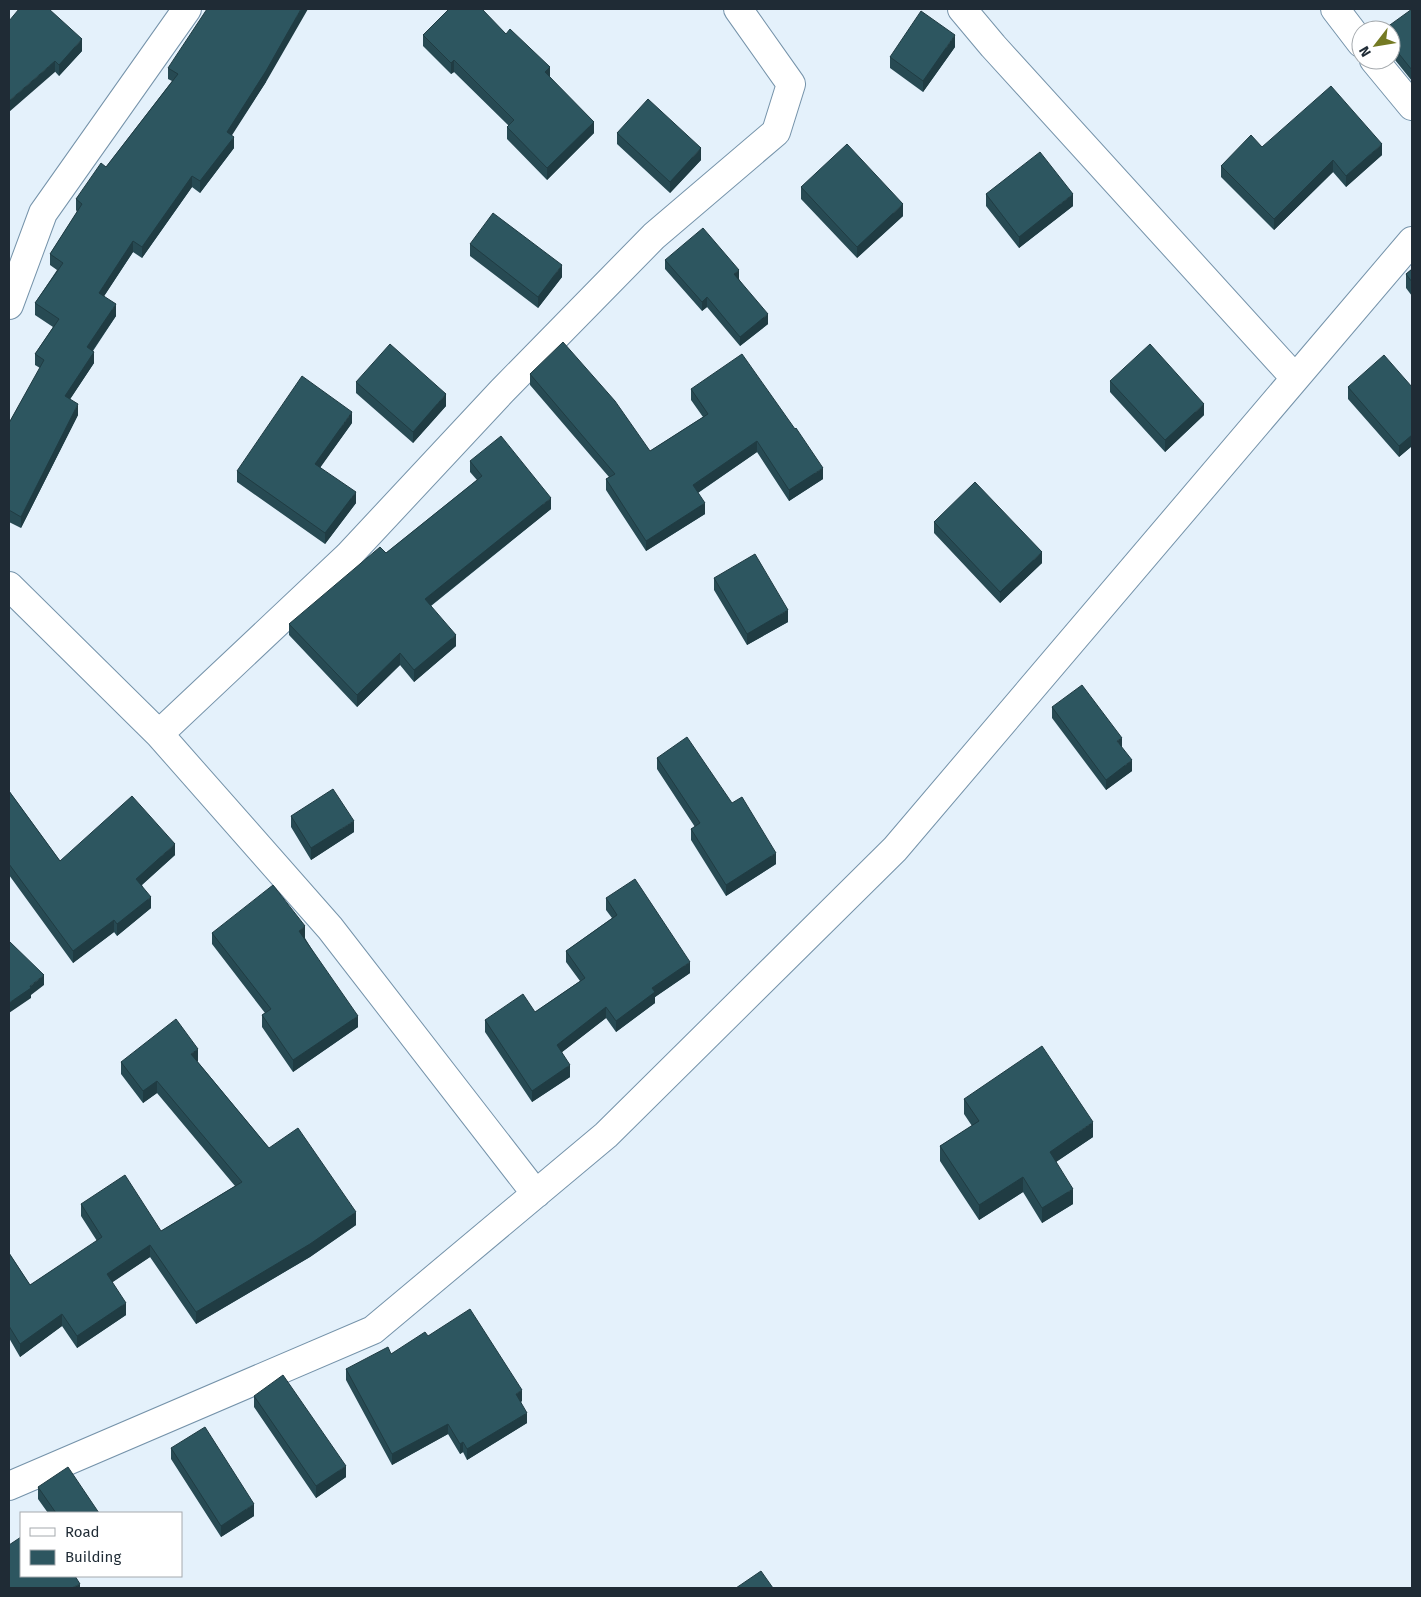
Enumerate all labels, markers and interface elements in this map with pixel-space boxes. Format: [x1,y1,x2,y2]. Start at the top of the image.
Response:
north arrow [1351,20,1401,70]
text: N [1356,43,1375,60]
legend [20,1512,182,1577]
text: Road [65,1523,100,1541]
text: Building [65,1548,121,1566]

